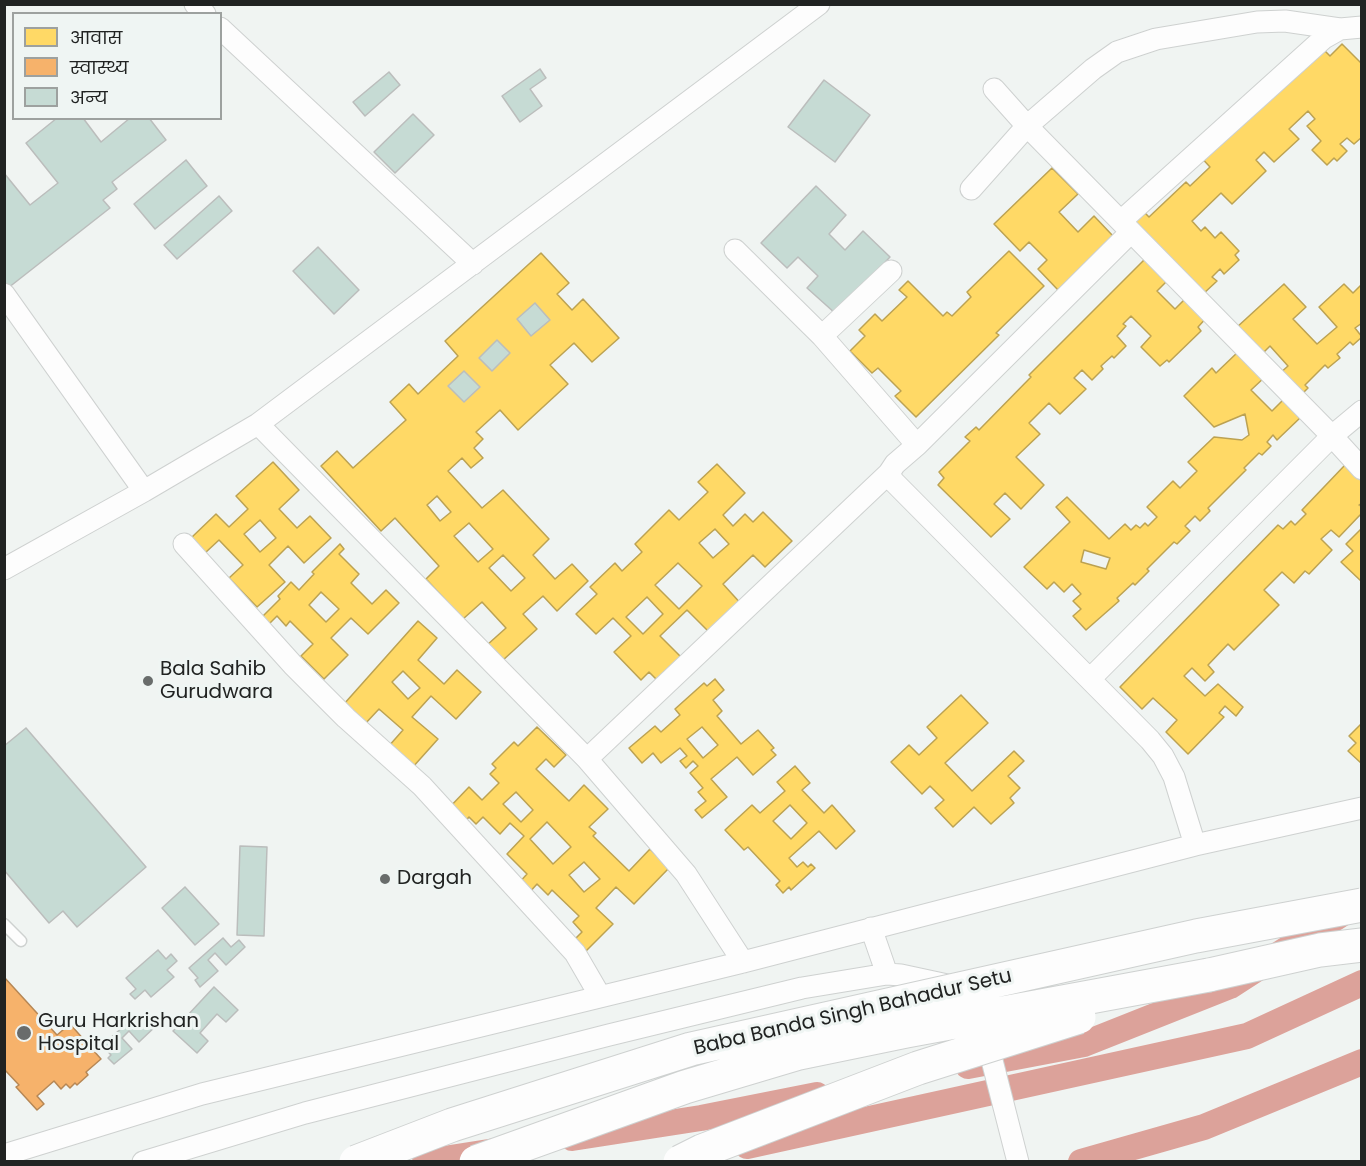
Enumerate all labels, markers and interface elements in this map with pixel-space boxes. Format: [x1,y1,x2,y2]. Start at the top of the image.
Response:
legend [12,12,222,120]
text: आवास [70,25,122,50]
text: स्वास्थ्य [70,55,128,80]
text: अन्य [70,85,107,110]
place label: Bala Sahib Gurudwara [160,658,273,705]
marker: Bala Sahib Gurudwara [141,674,155,688]
place label: Dargah [397,867,472,891]
marker: Dargah [378,872,392,886]
street label: Baba Banda Singh Bahadur Setu [692,965,1014,1061]
place label: Guru Harkrishan Hospital [38,1010,199,1057]
marker: Guru Harkrishan Hospital [15,1024,33,1042]

